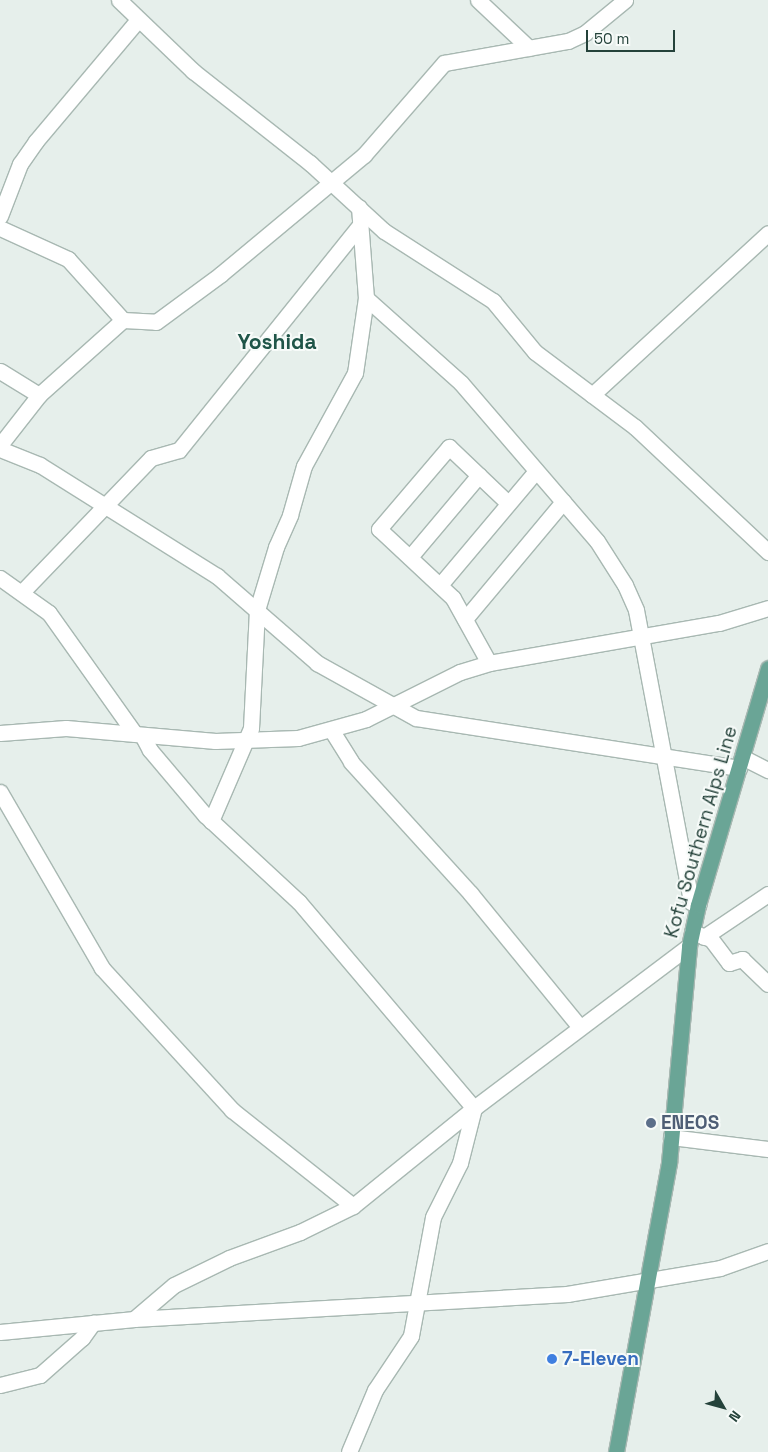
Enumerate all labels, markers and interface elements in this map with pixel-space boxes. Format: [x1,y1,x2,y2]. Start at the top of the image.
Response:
scale bar [588,20,677,52]
text: 50 m [594,29,629,48]
district label: Yoshida [237,329,317,355]
street label: Kofu Southern Alps Line [660,723,742,941]
place label: ENEOS [661,1112,719,1134]
marker: ENEOS [645,1117,657,1129]
place label: 7-Eleven [562,1348,639,1370]
marker: 7-Eleven [546,1353,558,1365]
north arrow [698,1382,748,1432]
text: N [725,1407,745,1425]

